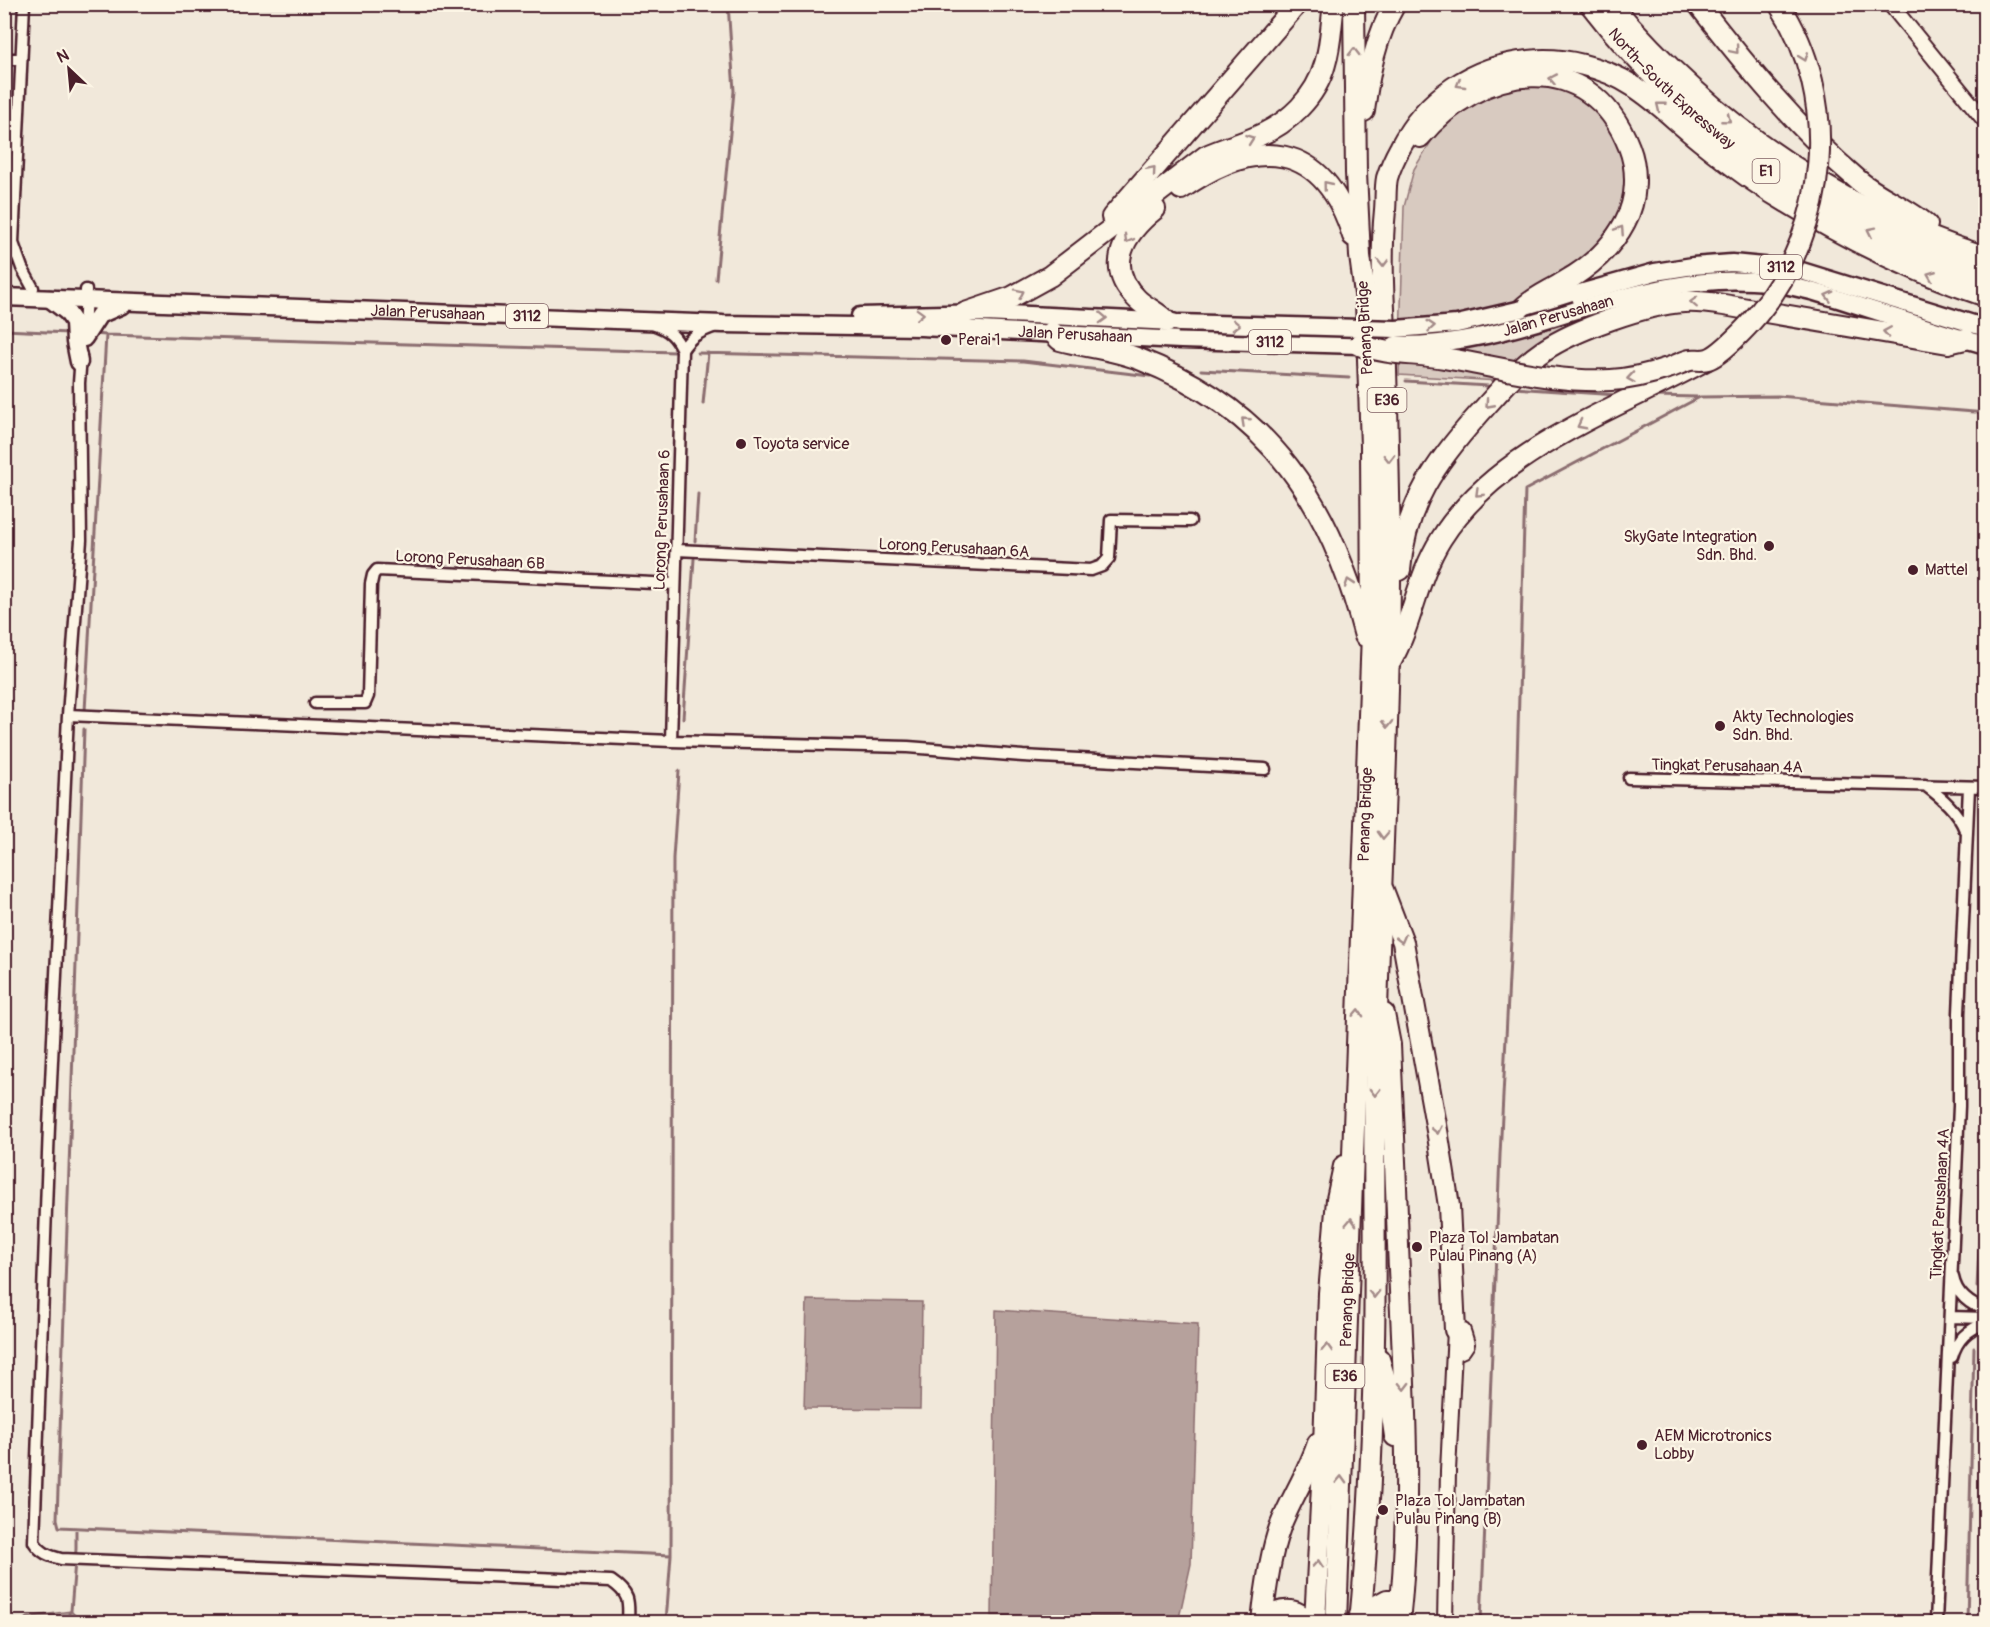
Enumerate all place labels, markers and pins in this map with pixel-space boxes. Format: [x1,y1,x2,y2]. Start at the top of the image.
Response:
place label: Perai 1 [958,330,1000,350]
marker: Perai 1 [939,333,953,347]
place label: Toyota service [753,434,849,454]
marker: Toyota service [734,437,748,451]
place label: SkyGate Integration Sdn. Bhd. [1624,527,1757,565]
marker: SkyGate Integration Sdn. Bhd. [1762,539,1776,553]
place label: Mattel [1925,560,1968,580]
marker: Mattel [1906,563,1920,577]
place label: Akty Technologies Sdn. Bhd. [1732,707,1854,745]
marker: Akty Technologies Sdn. Bhd. [1713,719,1727,733]
place label: Plaza Tol Jambatan Pulau Pinang (A) [1429,1228,1559,1266]
marker: Plaza Tol Jambatan Pulau Pinang (A) [1410,1240,1424,1254]
place label: AEM Microtronics Lobby [1654,1426,1772,1464]
marker: AEM Microtronics Lobby [1635,1438,1649,1452]
place label: Plaza Tol Jambatan Pulau Pinang (B) [1395,1491,1525,1529]
marker: Plaza Tol Jambatan Pulau Pinang (B) [1376,1503,1390,1517]

